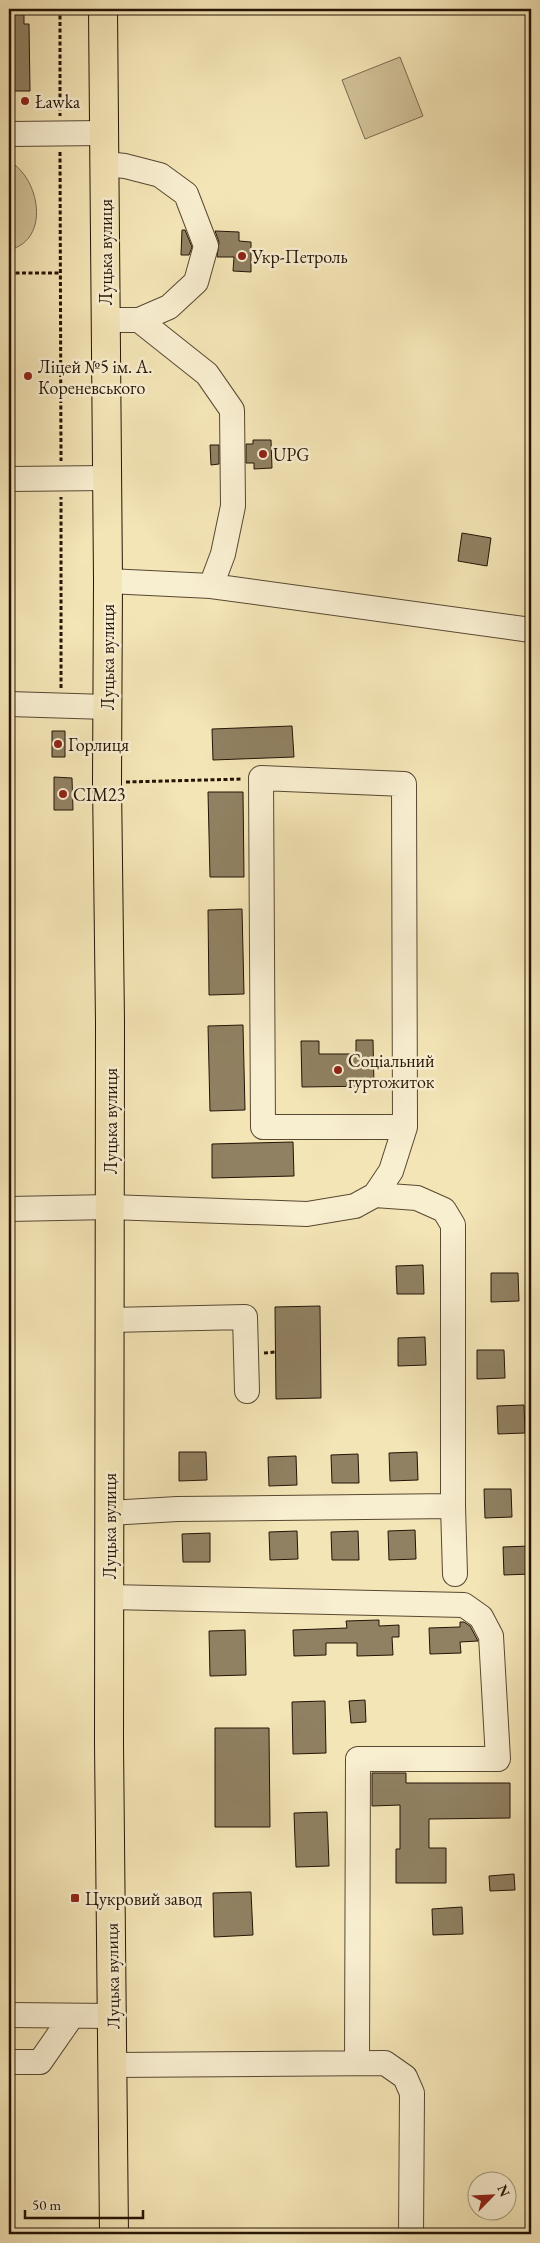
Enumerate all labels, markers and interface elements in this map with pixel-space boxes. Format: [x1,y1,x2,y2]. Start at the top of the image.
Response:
place label: Ławka [35,90,81,113]
marker: Ławka [19,95,31,107]
street label: Луцька вулиця [94,199,117,305]
place label: Укр-Петроль [251,245,348,268]
marker: Укр-Петроль [236,250,248,262]
place label: Ліцей №5 ім. А. Кореневського [38,355,152,399]
marker: Ліцей №5 ім. А. Кореневського [22,370,34,382]
place label: UPG [273,443,309,466]
marker: UPG [257,448,269,460]
street label: Луцька вулиця [96,604,119,710]
place label: Горлиця [68,733,129,756]
marker: Горлиця [52,738,64,750]
place label: СІМ23 [73,783,125,806]
marker: СІМ23 [57,788,69,800]
place label: Соціальний гуртожиток [348,1049,435,1093]
marker: Соціальний гуртожиток [332,1064,344,1076]
street label: Луцька вулиця [99,1068,122,1174]
street label: Луцька вулиця [98,1473,121,1579]
place label: Цукровий завод [85,1887,202,1910]
marker: Цукровий завод [69,1892,81,1904]
street label: Луцька вулиця [100,1923,124,2029]
north arrow [468,2170,518,2220]
text: N [493,2182,515,2200]
scale bar [25,2188,142,2220]
text: 50 m [32,2195,61,2214]

